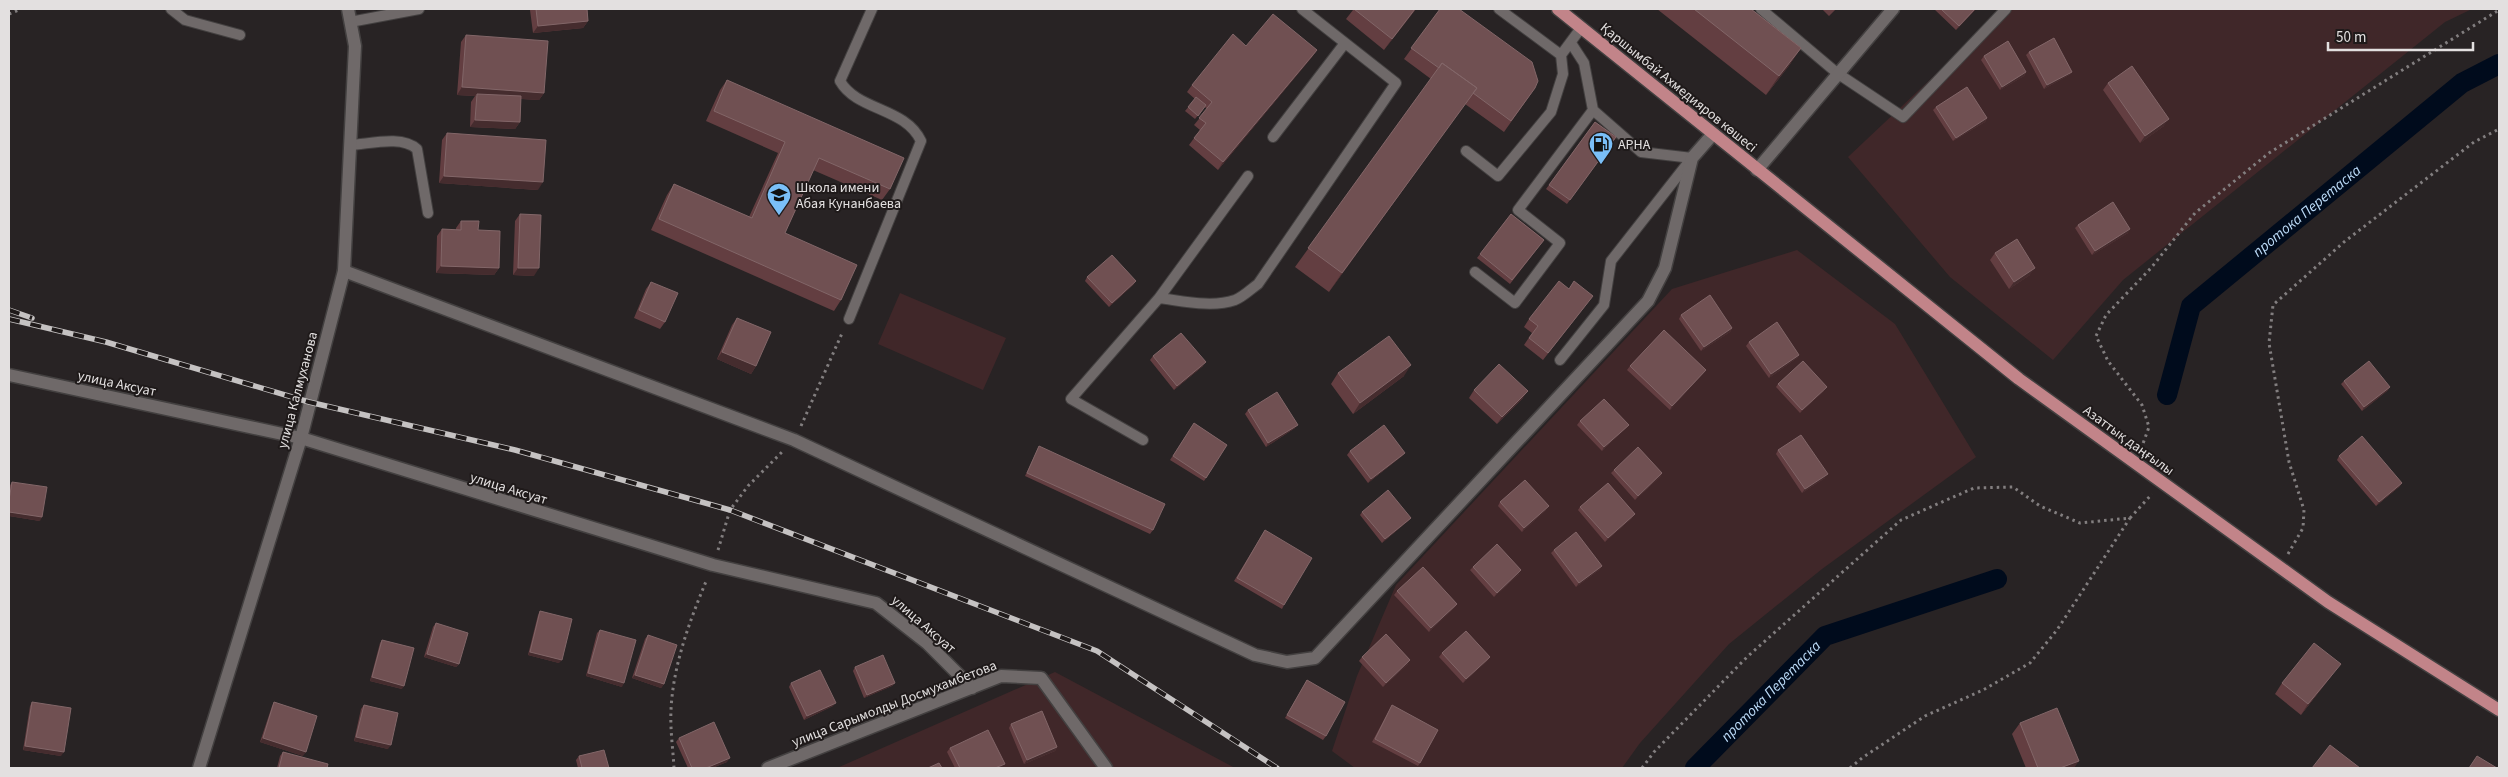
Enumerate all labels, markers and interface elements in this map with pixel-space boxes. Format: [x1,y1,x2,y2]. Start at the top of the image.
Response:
street label: Қаршымбай Ахмедияров көшесі [1596,18,1761,157]
scale bar [2328,20,2473,52]
text: 50 m [2336,27,2366,48]
fuel station icon: АРНА [1588,131,1614,165]
place label: АРНА [1618,135,1651,155]
water label: протока Перетаска [2248,160,2366,262]
place label: Школа имени Абая Кунанбаева [796,178,901,214]
school or university icon: Школа имени Абая Кунанбаева [766,182,792,216]
street label: улица Калмуханова [273,330,323,451]
street label: улица Аксуат [76,366,158,402]
street label: Азаттық даңғылы [2079,401,2178,481]
street label: улица Аксуат [468,468,550,510]
street label: улица Аксуат [887,591,960,659]
water label: протока Перетаска [1716,636,1826,747]
street label: улица Сарымолды Досмухамбетова [789,656,1000,752]

